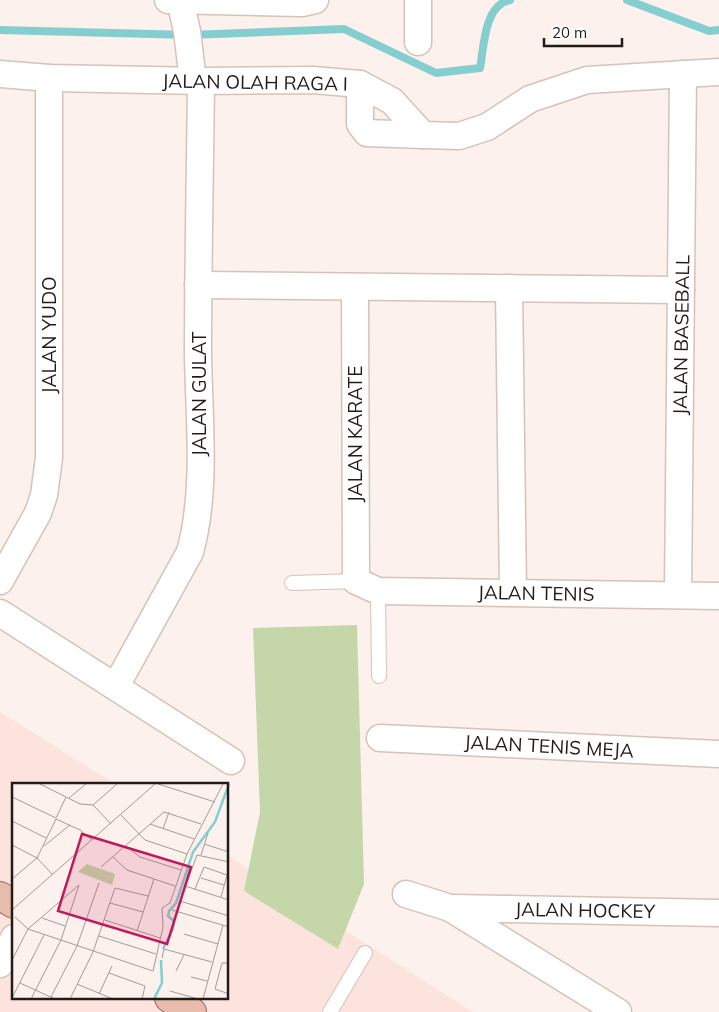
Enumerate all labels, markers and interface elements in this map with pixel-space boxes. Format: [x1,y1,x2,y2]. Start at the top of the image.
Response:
scale bar [544,15,622,47]
text: 20 m [552,23,587,42]
street label: JALAN OLAH RAGA I [162,68,348,96]
street label: JALAN BASEBALL [668,254,694,415]
street label: JALAN YUDO [37,276,61,394]
street label: JALAN GULAT [187,331,211,457]
street label: JALAN KARATE [343,366,367,502]
street label: JALAN TENIS [477,580,595,606]
street label: JALAN TENIS MEJA [464,730,634,762]
inset map [12,783,229,1000]
street label: JALAN HOCKEY [515,897,656,923]

